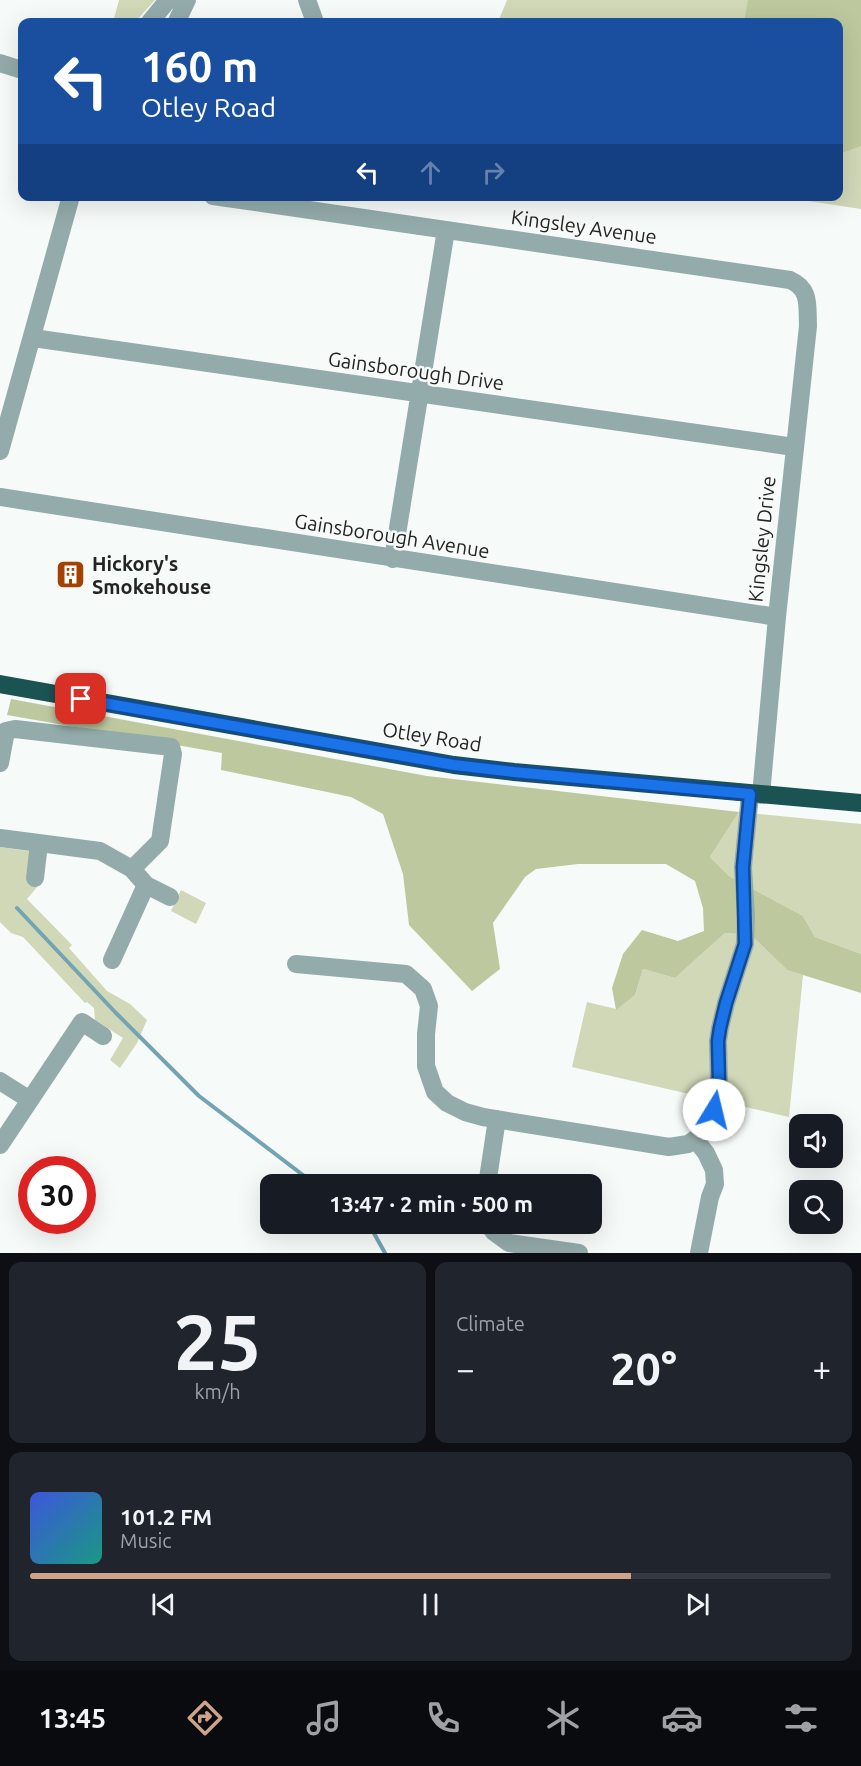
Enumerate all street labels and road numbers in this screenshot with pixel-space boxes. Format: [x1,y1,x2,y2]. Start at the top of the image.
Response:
street label: Kingsley Avenue [510,205,658,248]
street label: Gainsborough Drive [327,347,505,394]
street label: Kingsley Drive [743,475,780,603]
street label: Gainsborough Avenue [293,509,491,562]
street label: Otley Road [381,717,483,756]

